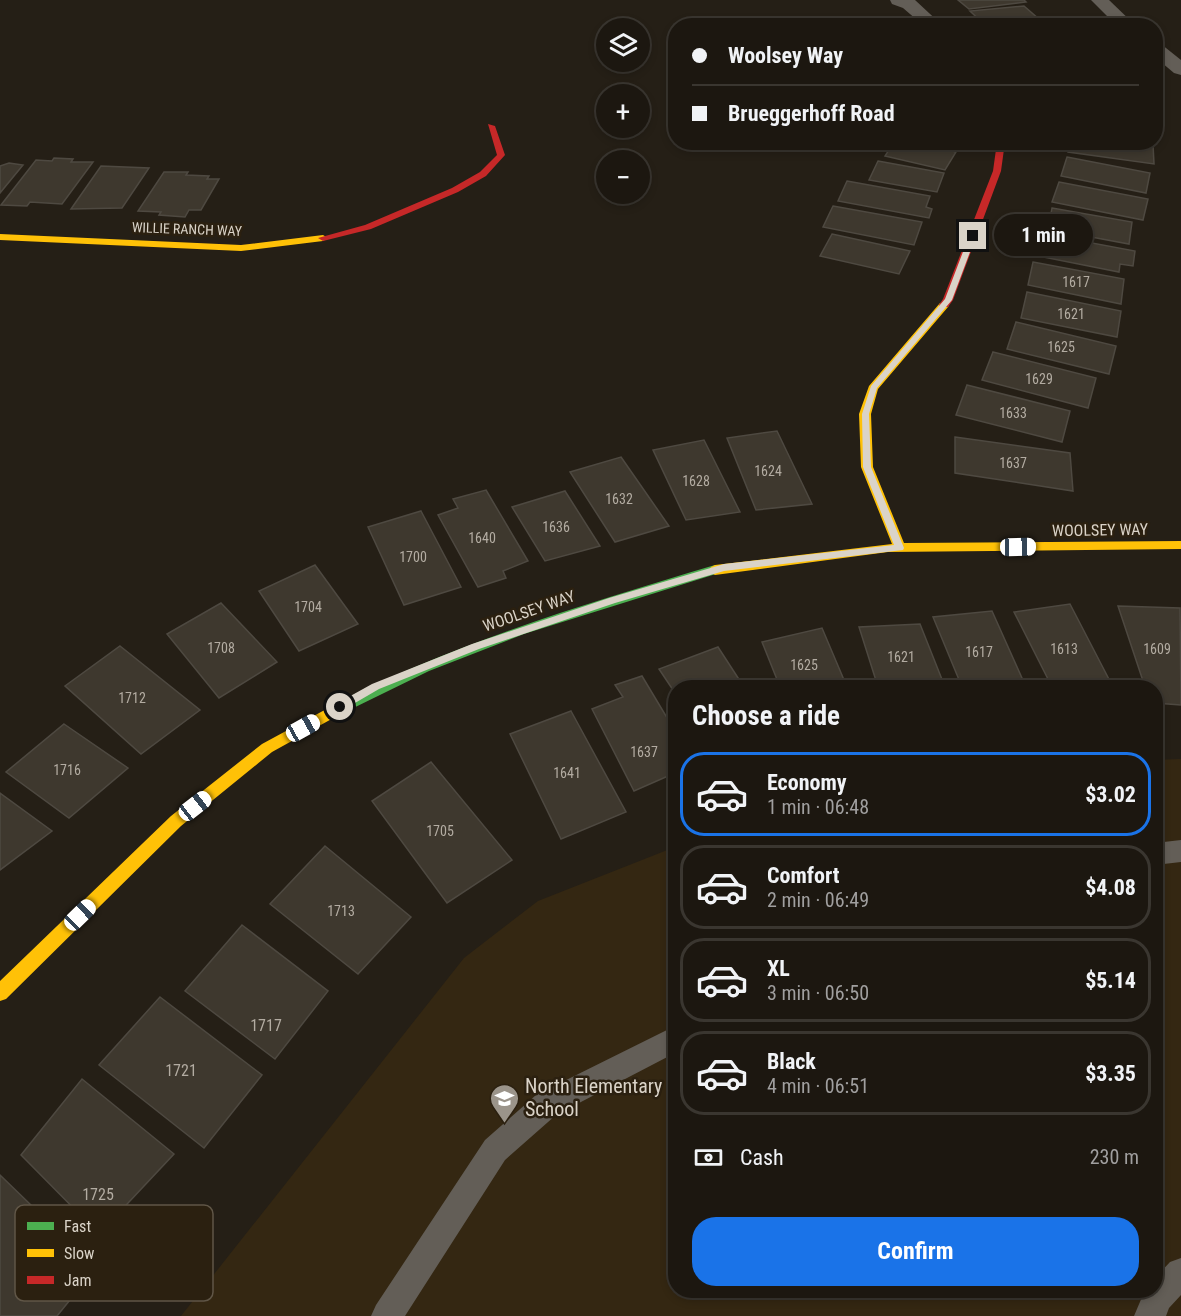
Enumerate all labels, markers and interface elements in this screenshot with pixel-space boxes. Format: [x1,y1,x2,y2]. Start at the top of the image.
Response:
map controls [596,18,650,204]
button: layers [596,18,650,72]
text: Woolsey Way [728,43,843,68]
button: + [596,84,650,138]
text: Brueggerhoff Road [728,101,895,126]
button: − [596,150,650,204]
callout: 1 min [994,215,1093,257]
street label: WILLIE RANCH WAY [132,219,243,239]
route end [959,222,986,249]
text: 1 min [1021,223,1066,247]
house number: 1617 [1062,274,1090,290]
house number: 1621 [1057,306,1085,322]
house number: 1625 [1047,339,1075,355]
house number: 1629 [1025,371,1053,387]
house number: 1633 [999,405,1027,421]
house number: 1637 [999,455,1027,471]
house number: 1624 [754,463,782,479]
house number: 1628 [682,473,710,489]
house number: 1632 [605,491,633,507]
house number: 1636 [542,519,570,535]
street label: WOOLSEY WAY [1052,520,1149,540]
house number: 1640 [468,530,496,546]
car [1000,538,1036,556]
house number: 1700 [399,549,427,565]
street label: WOOLSEY WAY [480,586,578,636]
house number: 1704 [294,599,322,615]
house number: 1708 [207,640,235,656]
house number: 1613 [1050,641,1078,657]
house number: 1609 [1143,641,1171,657]
house number: 1617 [965,644,993,660]
house number: 1621 [887,649,915,665]
house number: 1625 [790,657,818,673]
house number: 1712 [118,690,146,706]
route start [326,693,353,720]
text: Choose a ride [692,700,840,732]
car [283,711,323,745]
house number: 1637 [630,744,658,760]
house number: 1716 [53,762,81,778]
house number: 1641 [553,765,581,781]
icon: car [695,767,749,821]
text: Economy [767,770,847,795]
text: $3.02 [1085,782,1136,807]
car [175,788,215,824]
text: 1 min · 06:48 [767,795,869,819]
house number: 1705 [426,823,454,839]
icon: car [695,860,749,914]
text: Comfort [767,863,840,888]
text: $4.08 [1085,875,1136,900]
text: 2 min · 06:49 [767,888,869,912]
car [61,896,99,934]
house number: 1713 [327,903,355,919]
icon: car [695,953,749,1007]
text: XL [767,956,790,981]
text: $5.14 [1085,968,1136,993]
text: 3 min · 06:50 [767,981,869,1005]
house number: 1717 [250,1016,282,1035]
icon: car [695,1046,749,1100]
text: Black [767,1049,816,1074]
house number: 1721 [165,1061,197,1080]
text: $3.35 [1085,1061,1136,1086]
place label: North Elementary School [525,1074,662,1121]
text: 4 min · 06:51 [767,1074,869,1098]
school or university icon: North Elementary School [488,1082,520,1124]
icon: cash [692,1141,725,1174]
text: Cash [740,1145,784,1170]
text: 230 m [1090,1145,1139,1169]
house number: 1725 [82,1185,114,1204]
legend [15,1205,213,1301]
text: Fast [64,1217,91,1236]
button: Confirm [692,1217,1139,1286]
text: Slow [64,1244,94,1263]
text: Jam [64,1271,91,1290]

